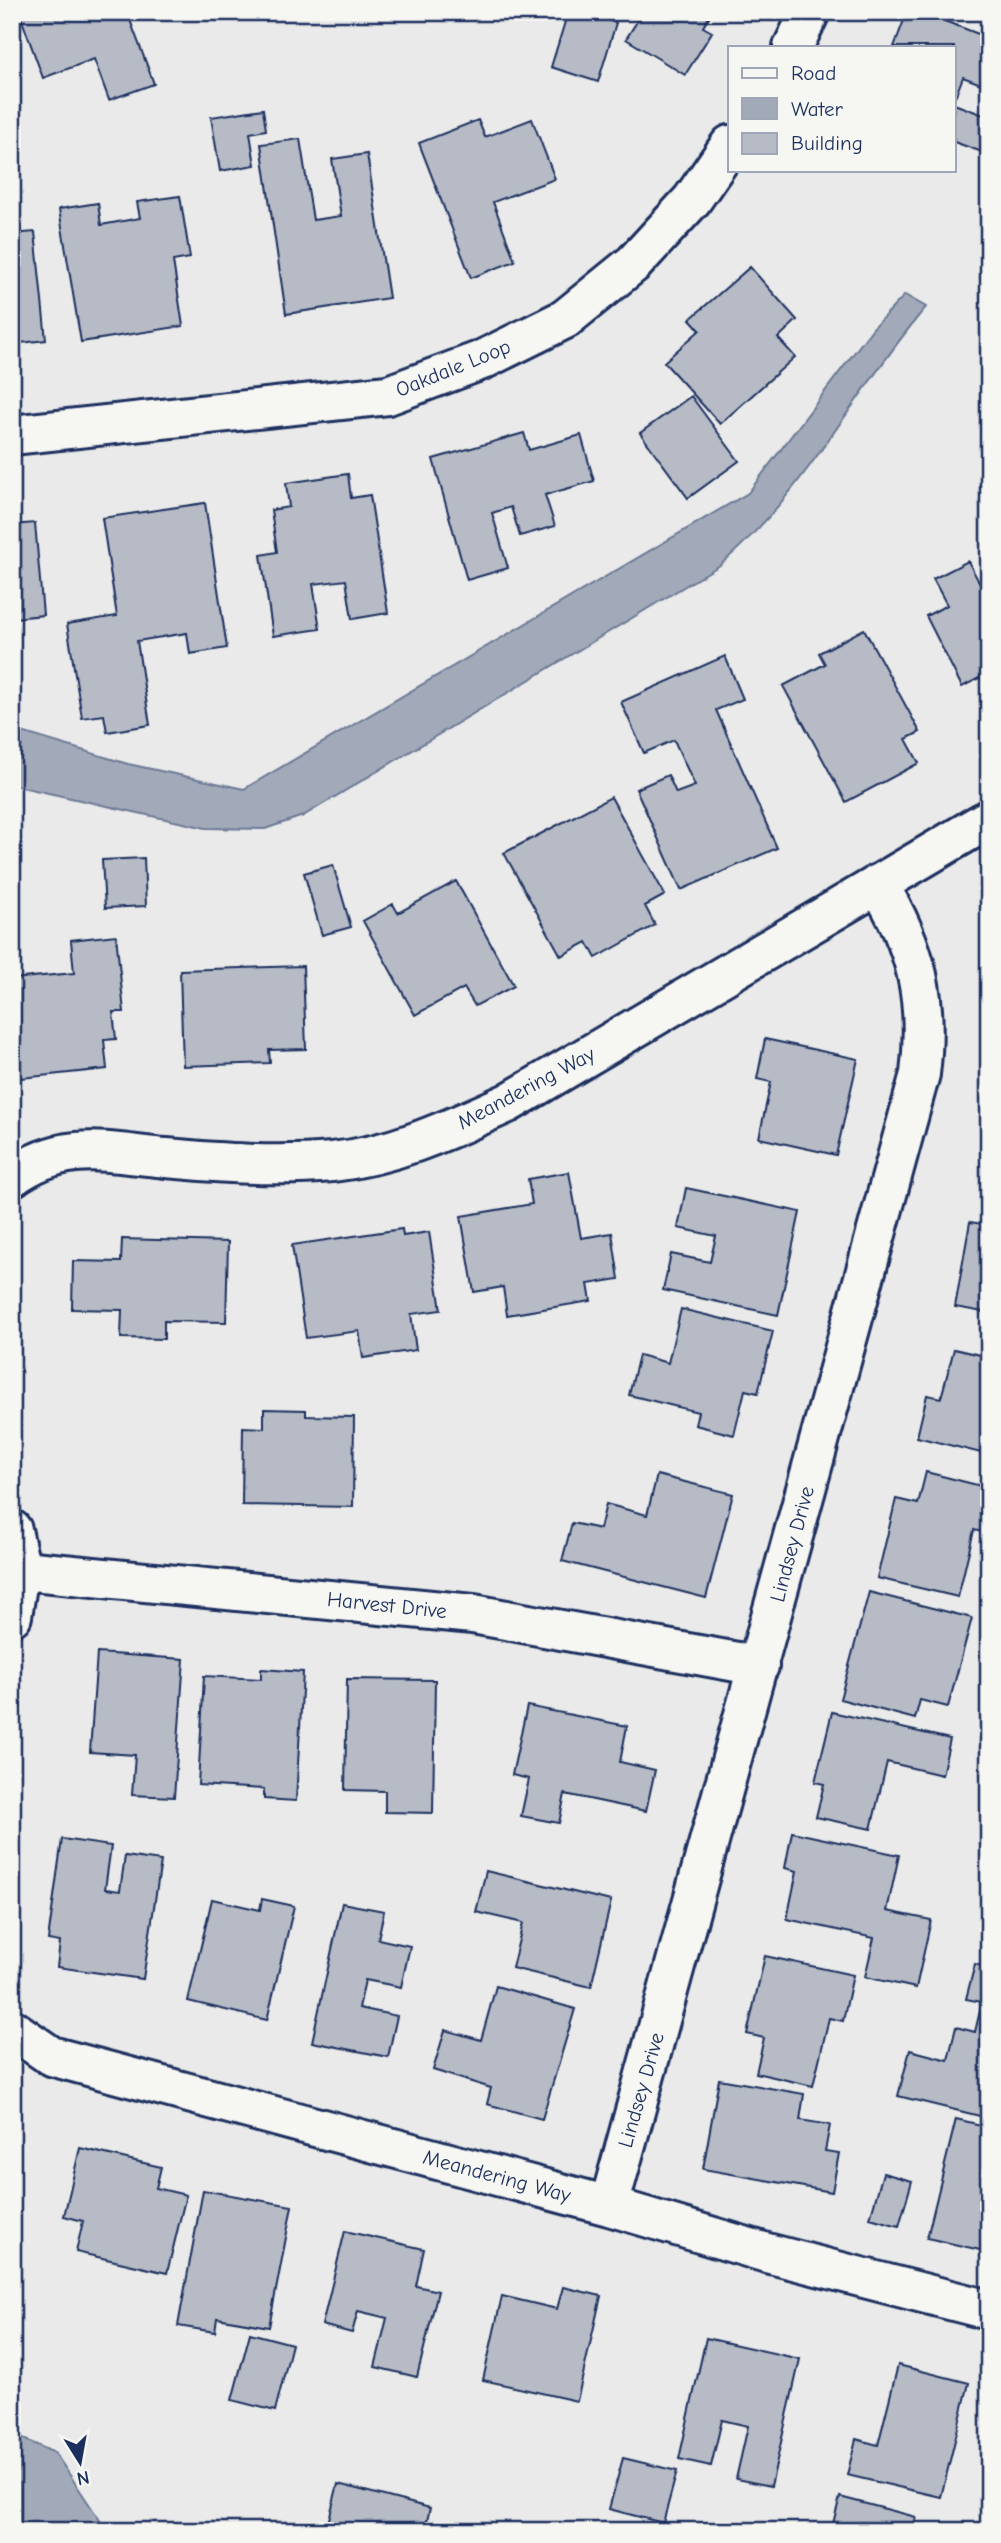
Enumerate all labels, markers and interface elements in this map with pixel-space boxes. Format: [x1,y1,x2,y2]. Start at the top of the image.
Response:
legend [728,46,956,172]
text: Road [791,61,836,85]
text: Water [791,97,844,121]
text: Building [791,131,863,155]
street label: Oakdale Loop [392,334,514,402]
street label: Meandering Way [453,1041,599,1134]
street label: Lindsey Drive [765,1484,819,1604]
street label: Harvest Drive [326,1587,448,1623]
street label: Lindsey Drive [613,2030,669,2150]
street label: Meandering Way [420,2145,574,2207]
north arrow [46,2428,116,2498]
text: N [75,2466,91,2490]

